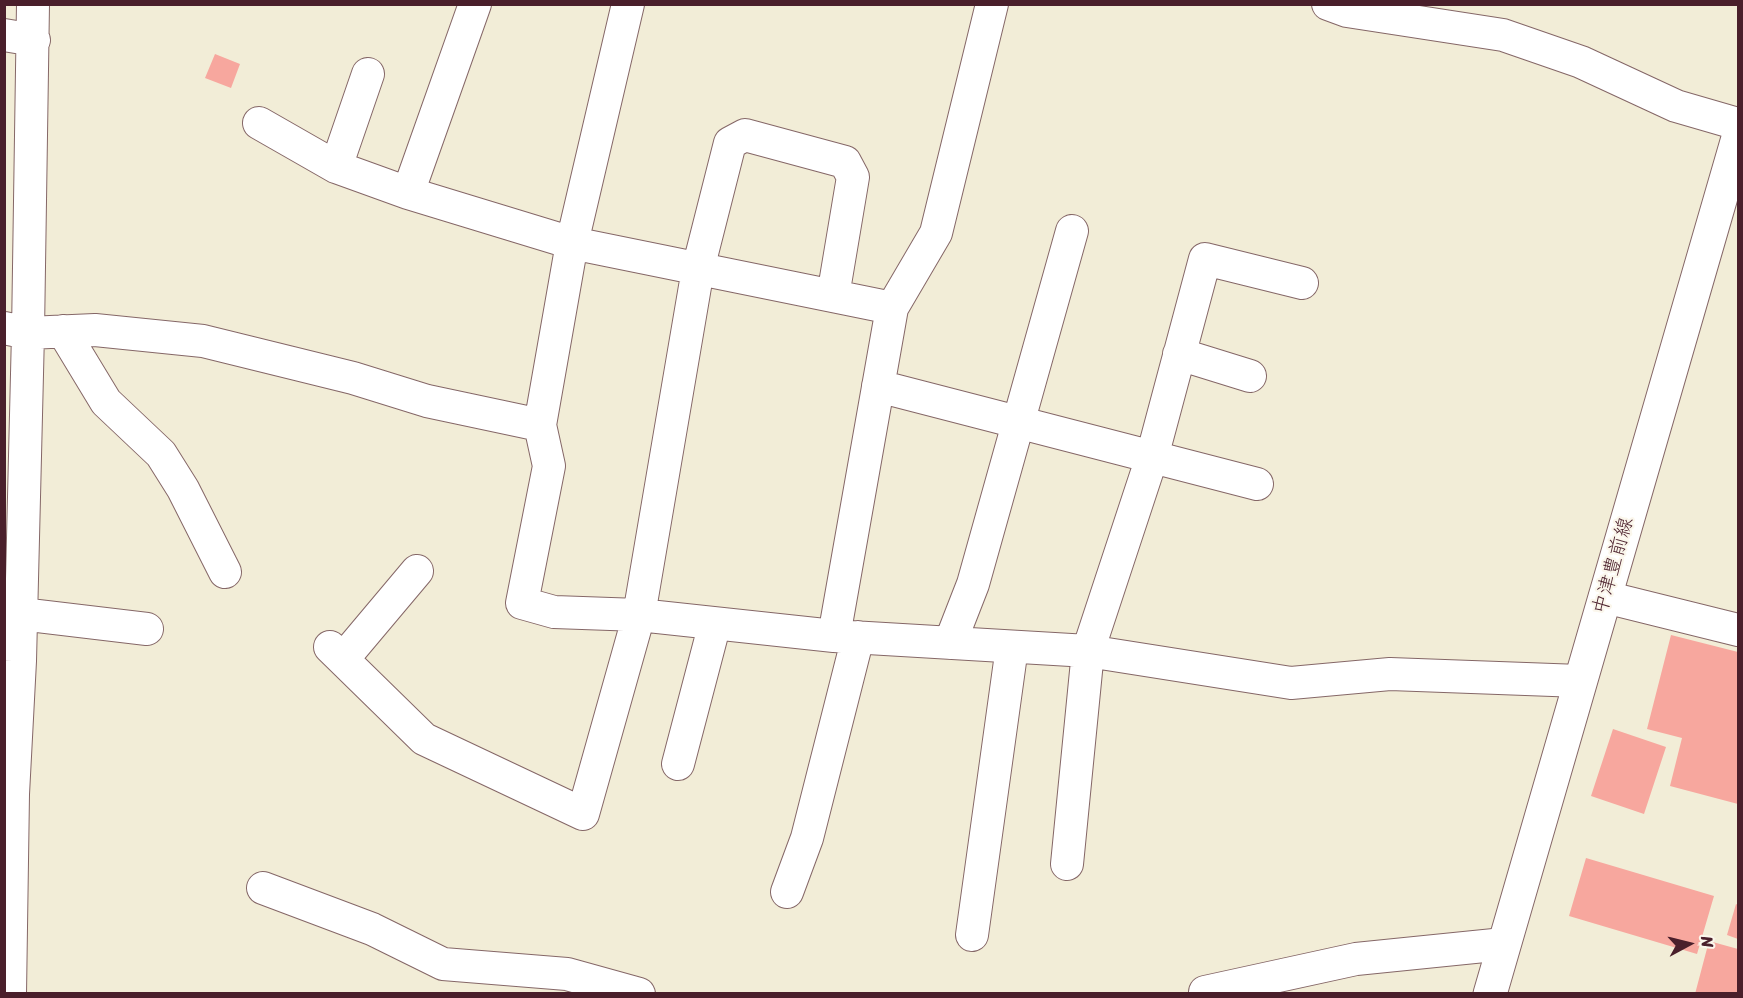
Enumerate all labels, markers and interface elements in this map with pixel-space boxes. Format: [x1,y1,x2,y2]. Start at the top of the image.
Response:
street label: 中津豊前線 [1589,515,1639,617]
north arrow [1659,914,1719,974]
text: N [1692,934,1722,949]

